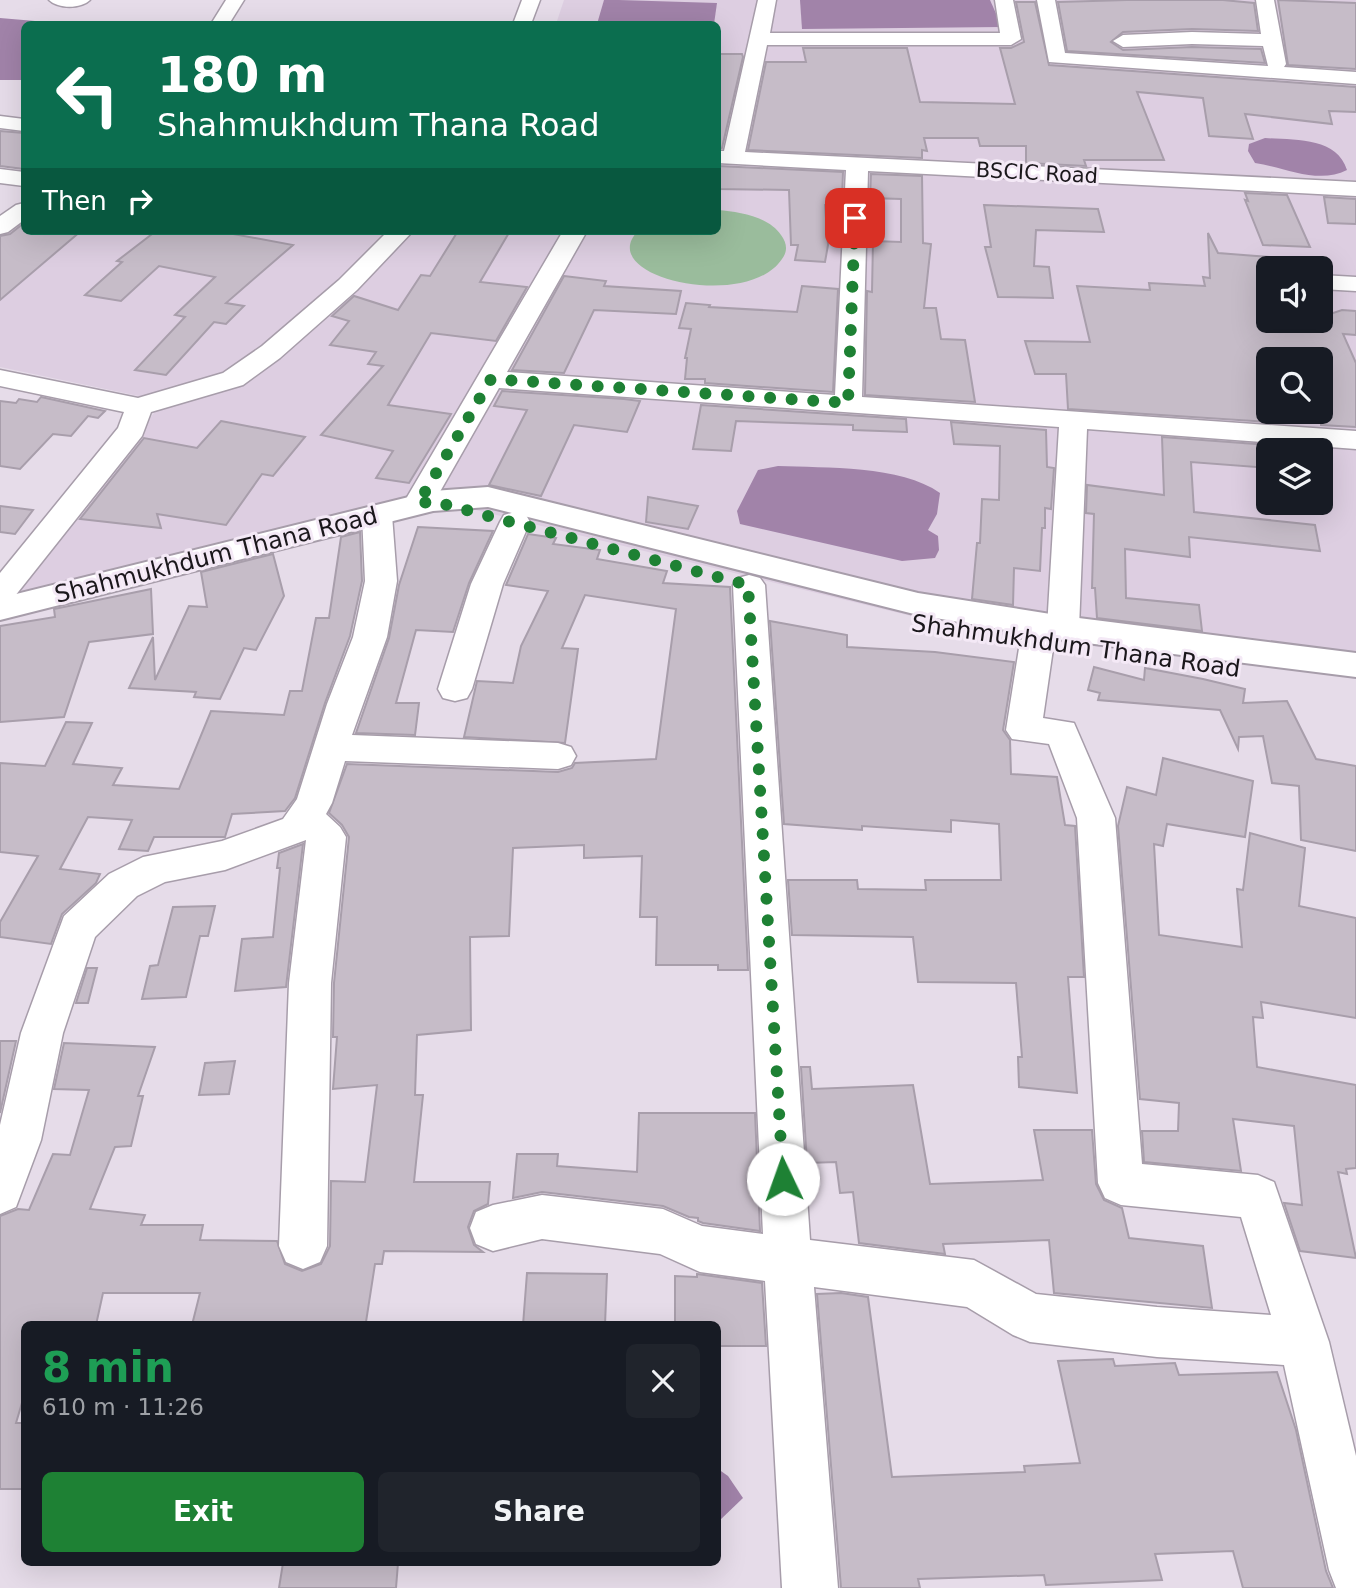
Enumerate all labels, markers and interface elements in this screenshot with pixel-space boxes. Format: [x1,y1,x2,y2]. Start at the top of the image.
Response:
text: 180 m [157,47,327,104]
icon: left [42,49,133,140]
text: Shahmukhdum Thana Road [157,106,599,144]
street label: BSCIC Road [975,158,1099,188]
icon: right [121,182,159,220]
text: Then [42,186,107,216]
pin [825,188,885,248]
icon: arrive [836,199,874,237]
map controls [1256,256,1333,515]
button: sound [1256,256,1333,333]
button: search [1256,347,1333,424]
button: layers [1256,438,1333,515]
street label: Shahmukhdum Thana Road [52,501,380,609]
street label: Shahmukhdum Thana Road [910,609,1242,683]
position arrow [746,1142,820,1216]
text: 8 min [42,1343,174,1392]
button: close [626,1344,700,1418]
text: 610 m · 11:26 [42,1394,204,1420]
button: Exit [42,1472,364,1552]
button: Share [378,1472,700,1552]

